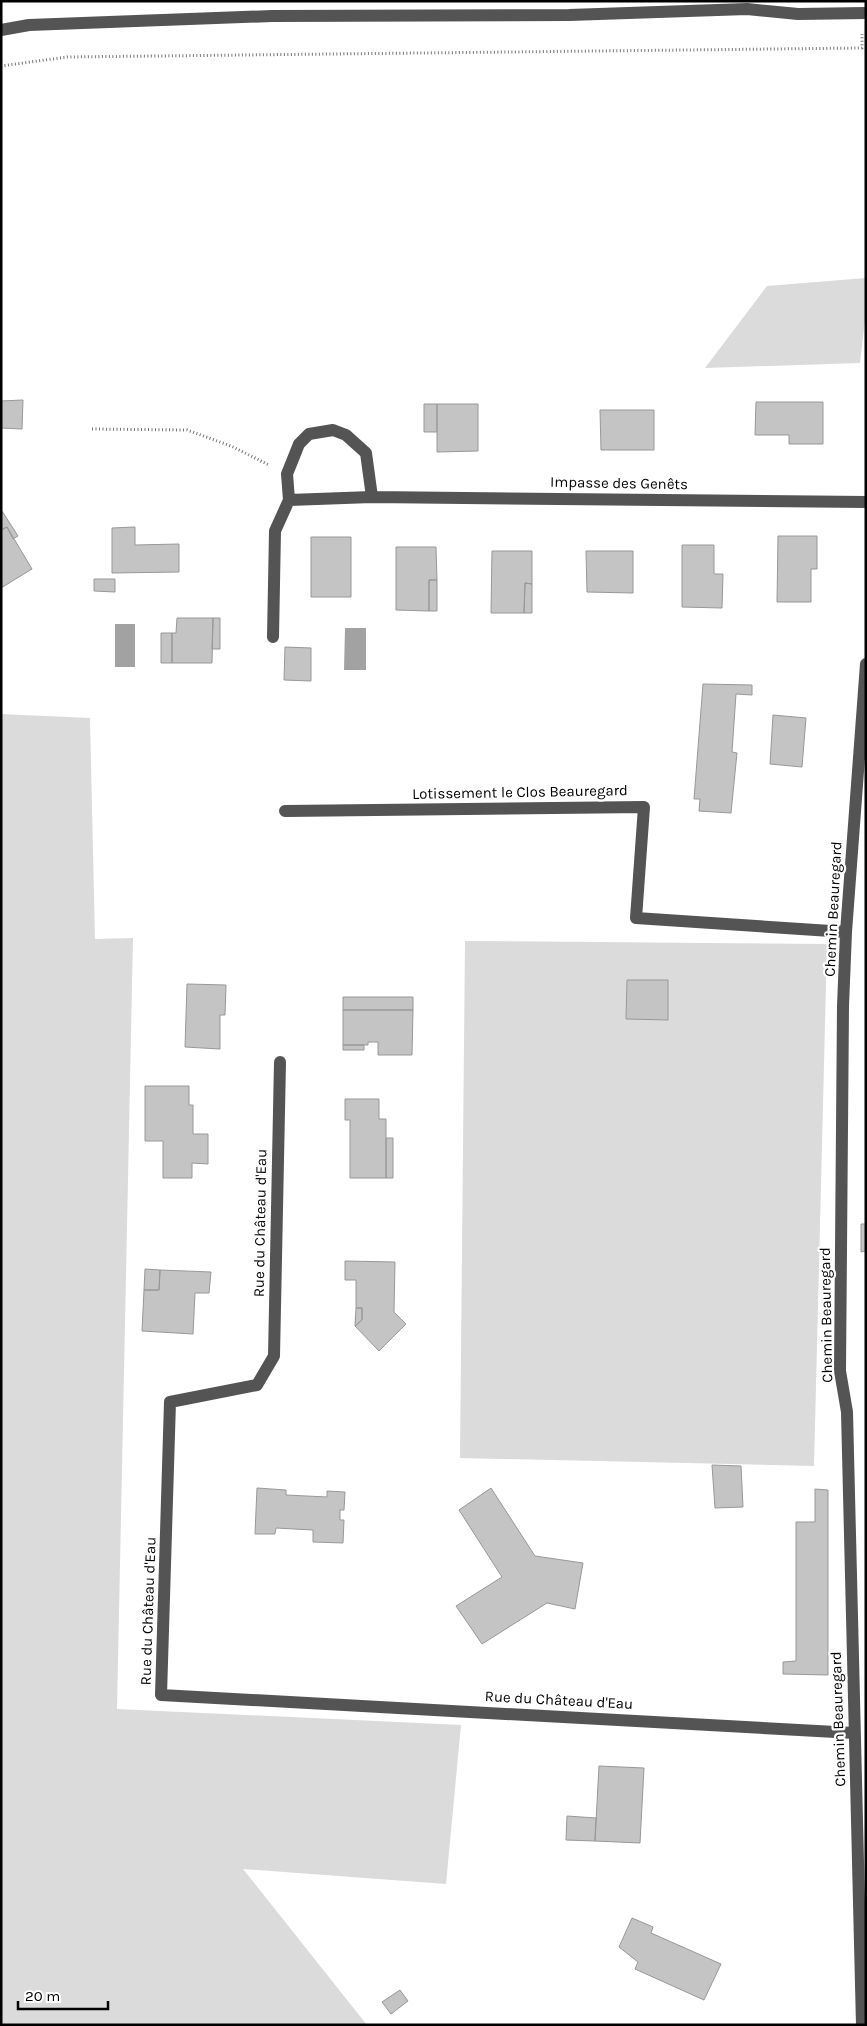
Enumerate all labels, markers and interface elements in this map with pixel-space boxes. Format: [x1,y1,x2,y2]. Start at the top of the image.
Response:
street label: Impasse des Genêts [550,473,688,493]
street label: Lotissement le Clos Beauregard [412,781,628,803]
street label: Chemin Beauregard [820,841,846,977]
street label: Rue du Château d'Eau [250,1149,270,1297]
street label: Chemin Beauregard [816,1247,836,1383]
street label: Rue du Château d'Eau [136,1536,160,1686]
street label: Chemin Beauregard [827,1651,849,1787]
street label: Rue du Château d'Eau [484,1687,634,1713]
scale bar [18,1978,108,2010]
text: 20 m [25,1987,60,2005]

